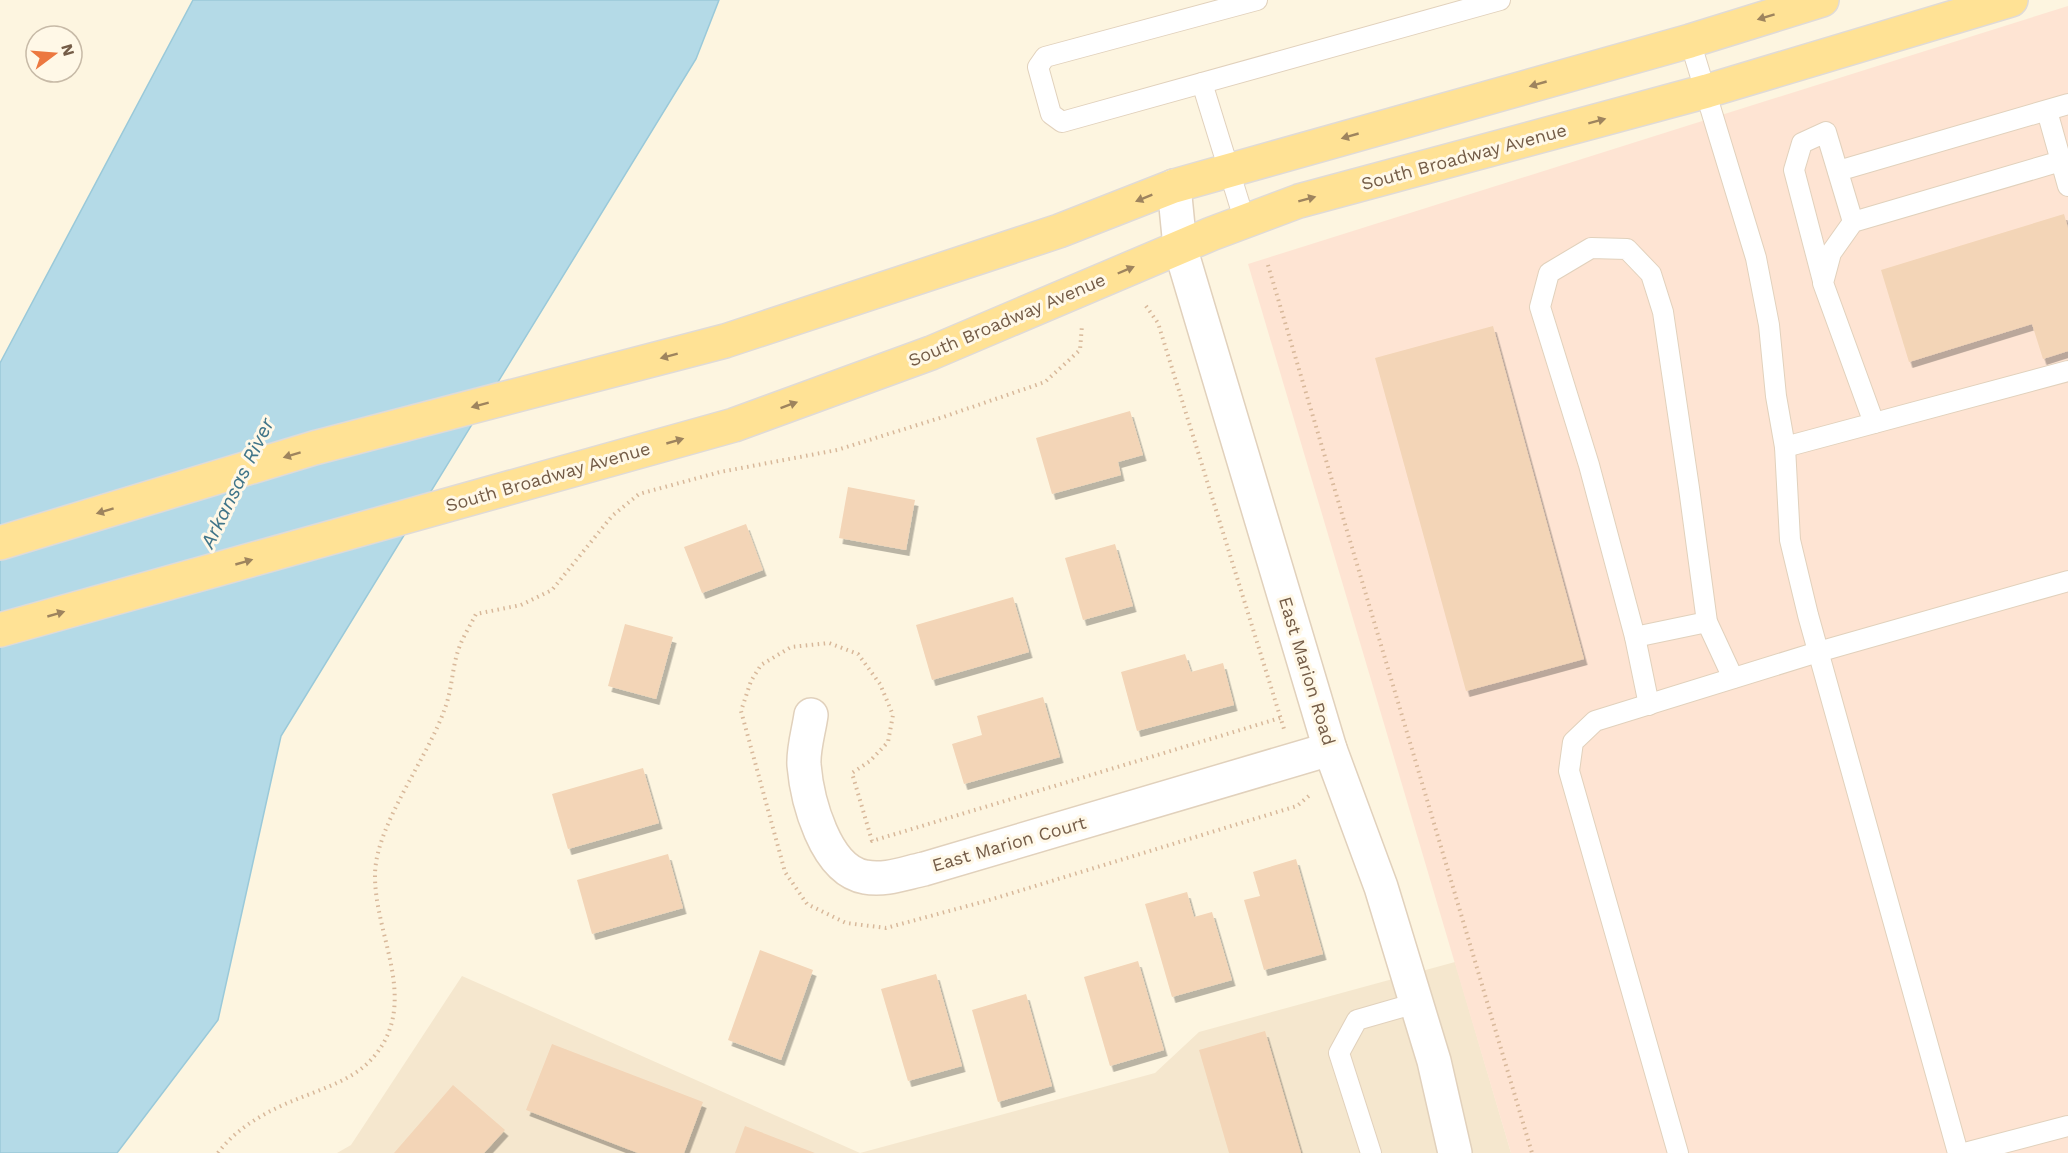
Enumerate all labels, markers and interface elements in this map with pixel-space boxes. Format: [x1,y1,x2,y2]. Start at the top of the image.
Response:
one-way arrow [1757,13,1775,22]
north arrow [24,24,84,84]
text: N [57,42,79,58]
one-way arrow [1529,79,1547,89]
one-way arrow [1588,116,1606,125]
street label: South Broadway Avenue [1359,119,1569,194]
one-way arrow [1341,132,1359,141]
one-way arrow [1134,193,1152,203]
one-way arrow [1298,194,1317,204]
one-way arrow [1117,265,1135,275]
street label: South Broadway Avenue [905,268,1108,371]
one-way arrow [660,351,678,361]
one-way arrow [780,399,798,409]
one-way arrow [471,400,489,410]
water label: Arkansas River [195,413,279,553]
one-way arrow [666,436,684,445]
street label: South Broadway Avenue [443,437,653,516]
one-way arrow [283,451,301,460]
one-way arrow [96,507,114,516]
one-way arrow [235,557,253,566]
street label: East Marion Road [1275,594,1340,748]
one-way arrow [47,609,65,619]
street label: East Marion Court [929,811,1089,876]

